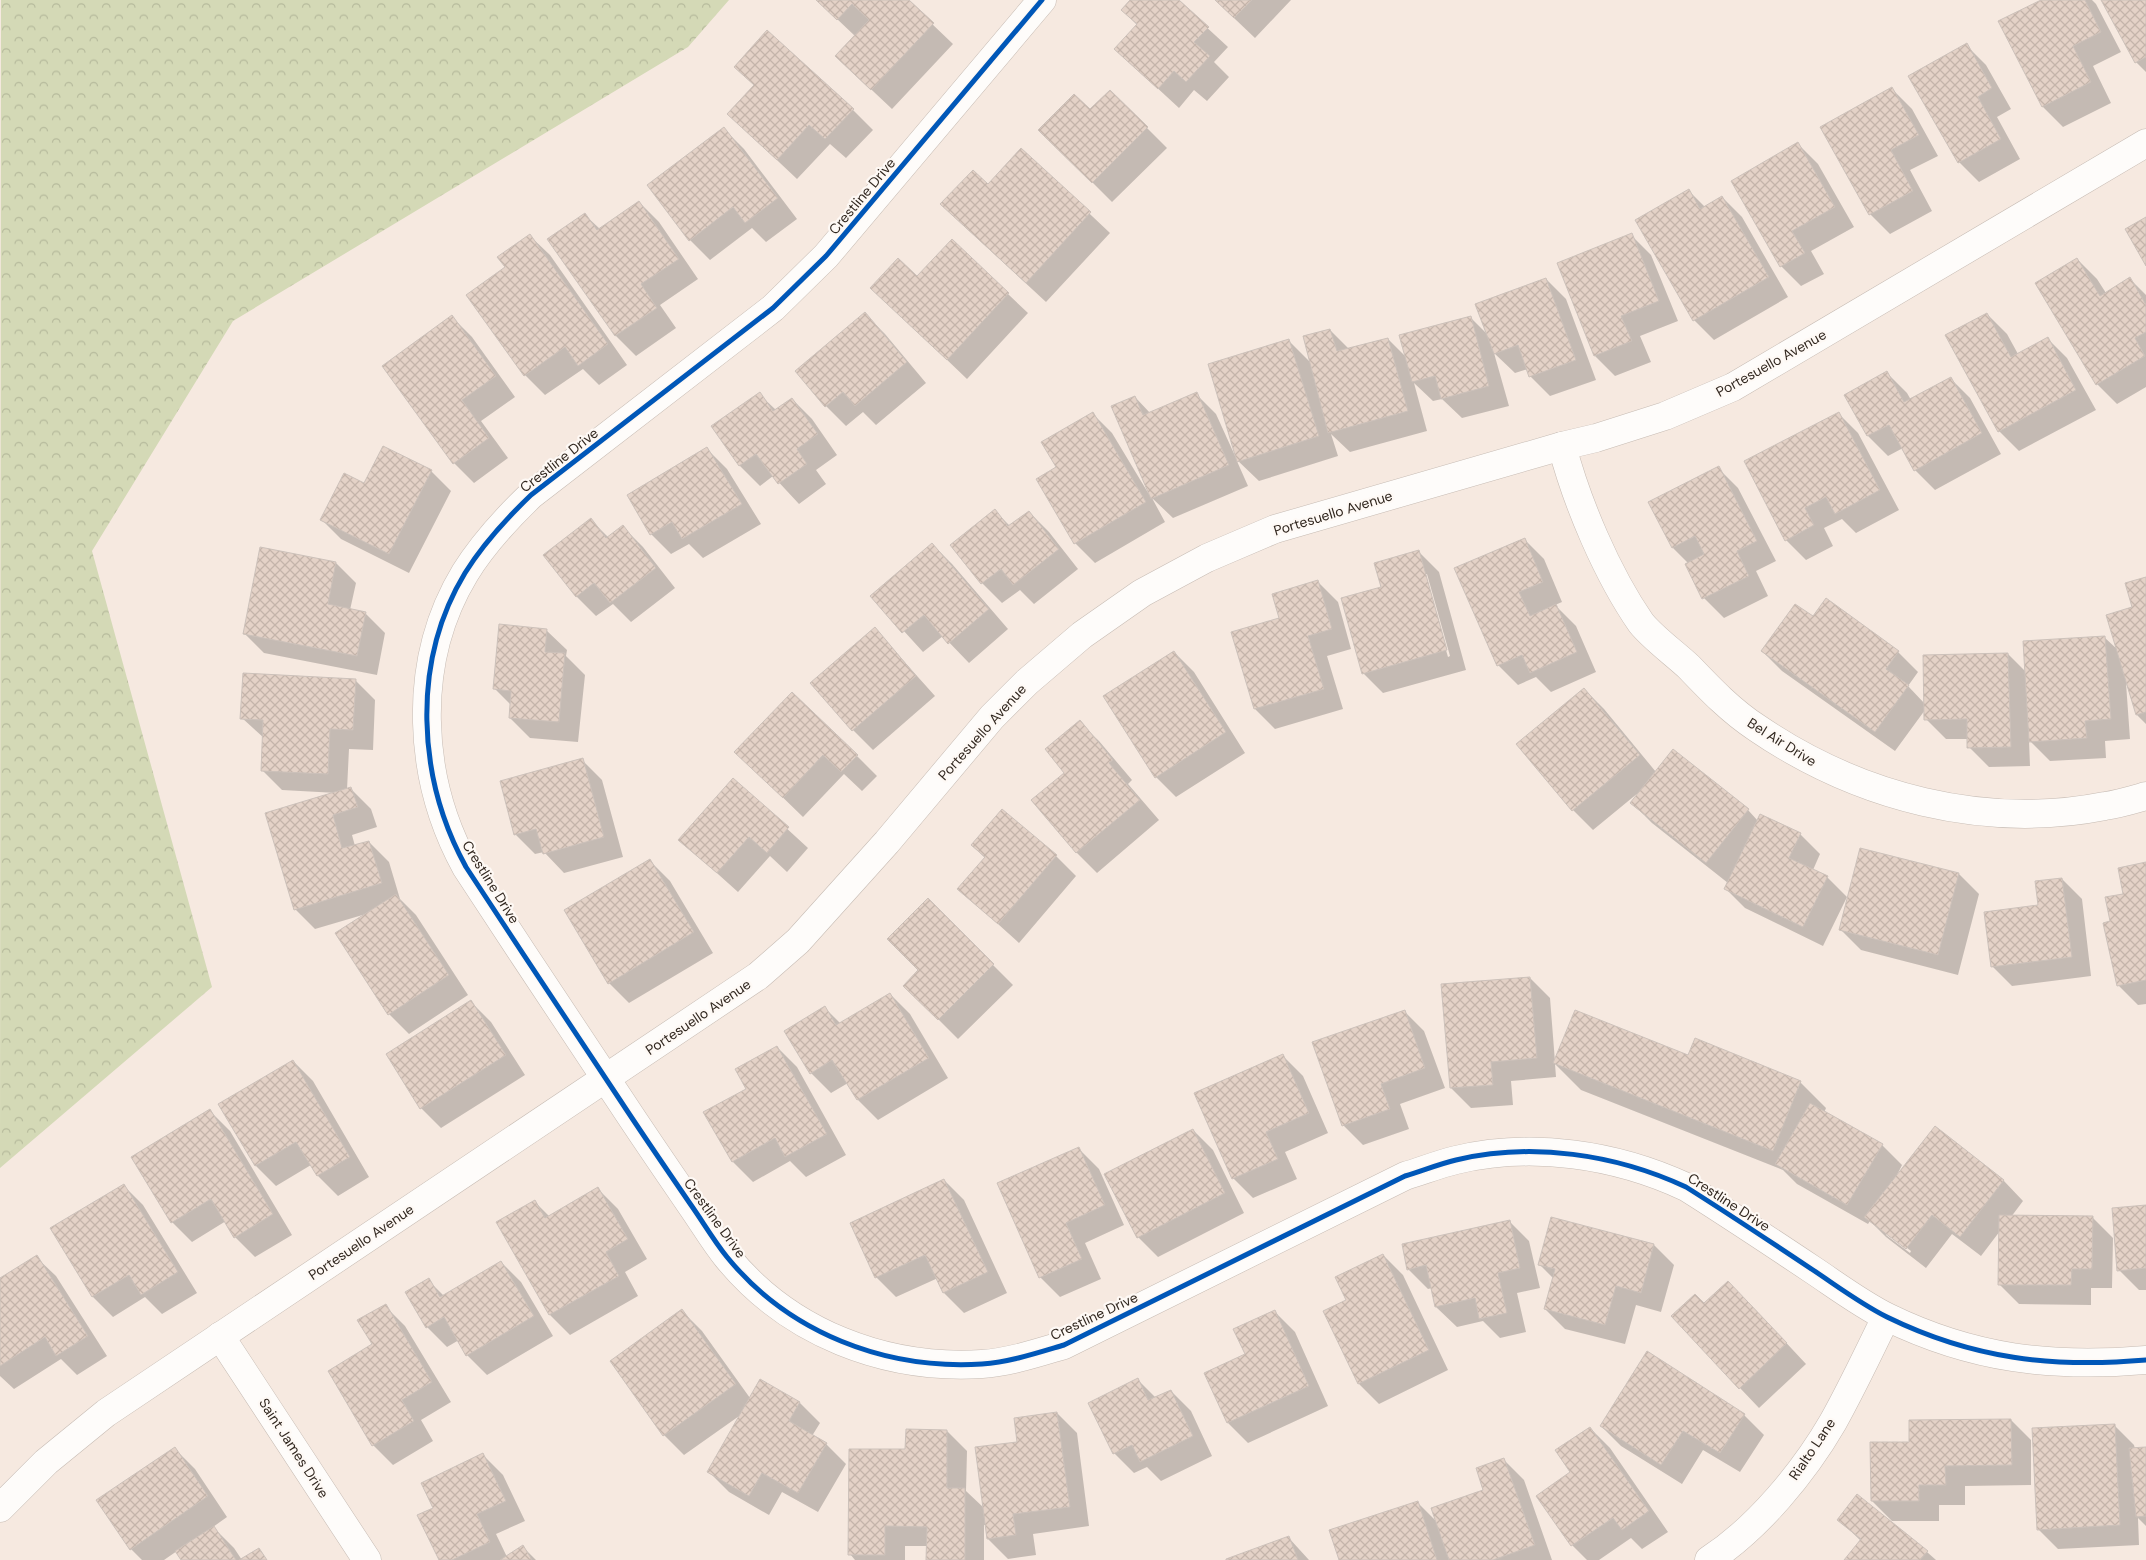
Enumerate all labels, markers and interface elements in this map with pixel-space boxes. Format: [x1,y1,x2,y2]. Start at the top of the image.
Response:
street label: Crestline Drive [825,154,899,238]
street label: Portesuello Avenue [1713,325,1829,401]
street label: Crestline Drive [516,424,602,496]
street label: Portesuello Avenue [1271,486,1395,540]
street label: Portesuello Avenue [934,680,1030,784]
street label: Bel Air Drive [1744,714,1820,770]
street label: Crestline Drive [458,837,524,927]
street label: Portesuello Avenue [642,975,754,1059]
street label: Crestline Drive [1684,1169,1774,1235]
street label: Crestline Drive [680,1174,750,1262]
street label: Portesuello Avenue [305,1200,417,1284]
street label: Crestline Drive [1047,1288,1141,1344]
street label: Saint James Drive [255,1395,333,1501]
street label: Rialto Lane [1785,1415,1839,1483]

